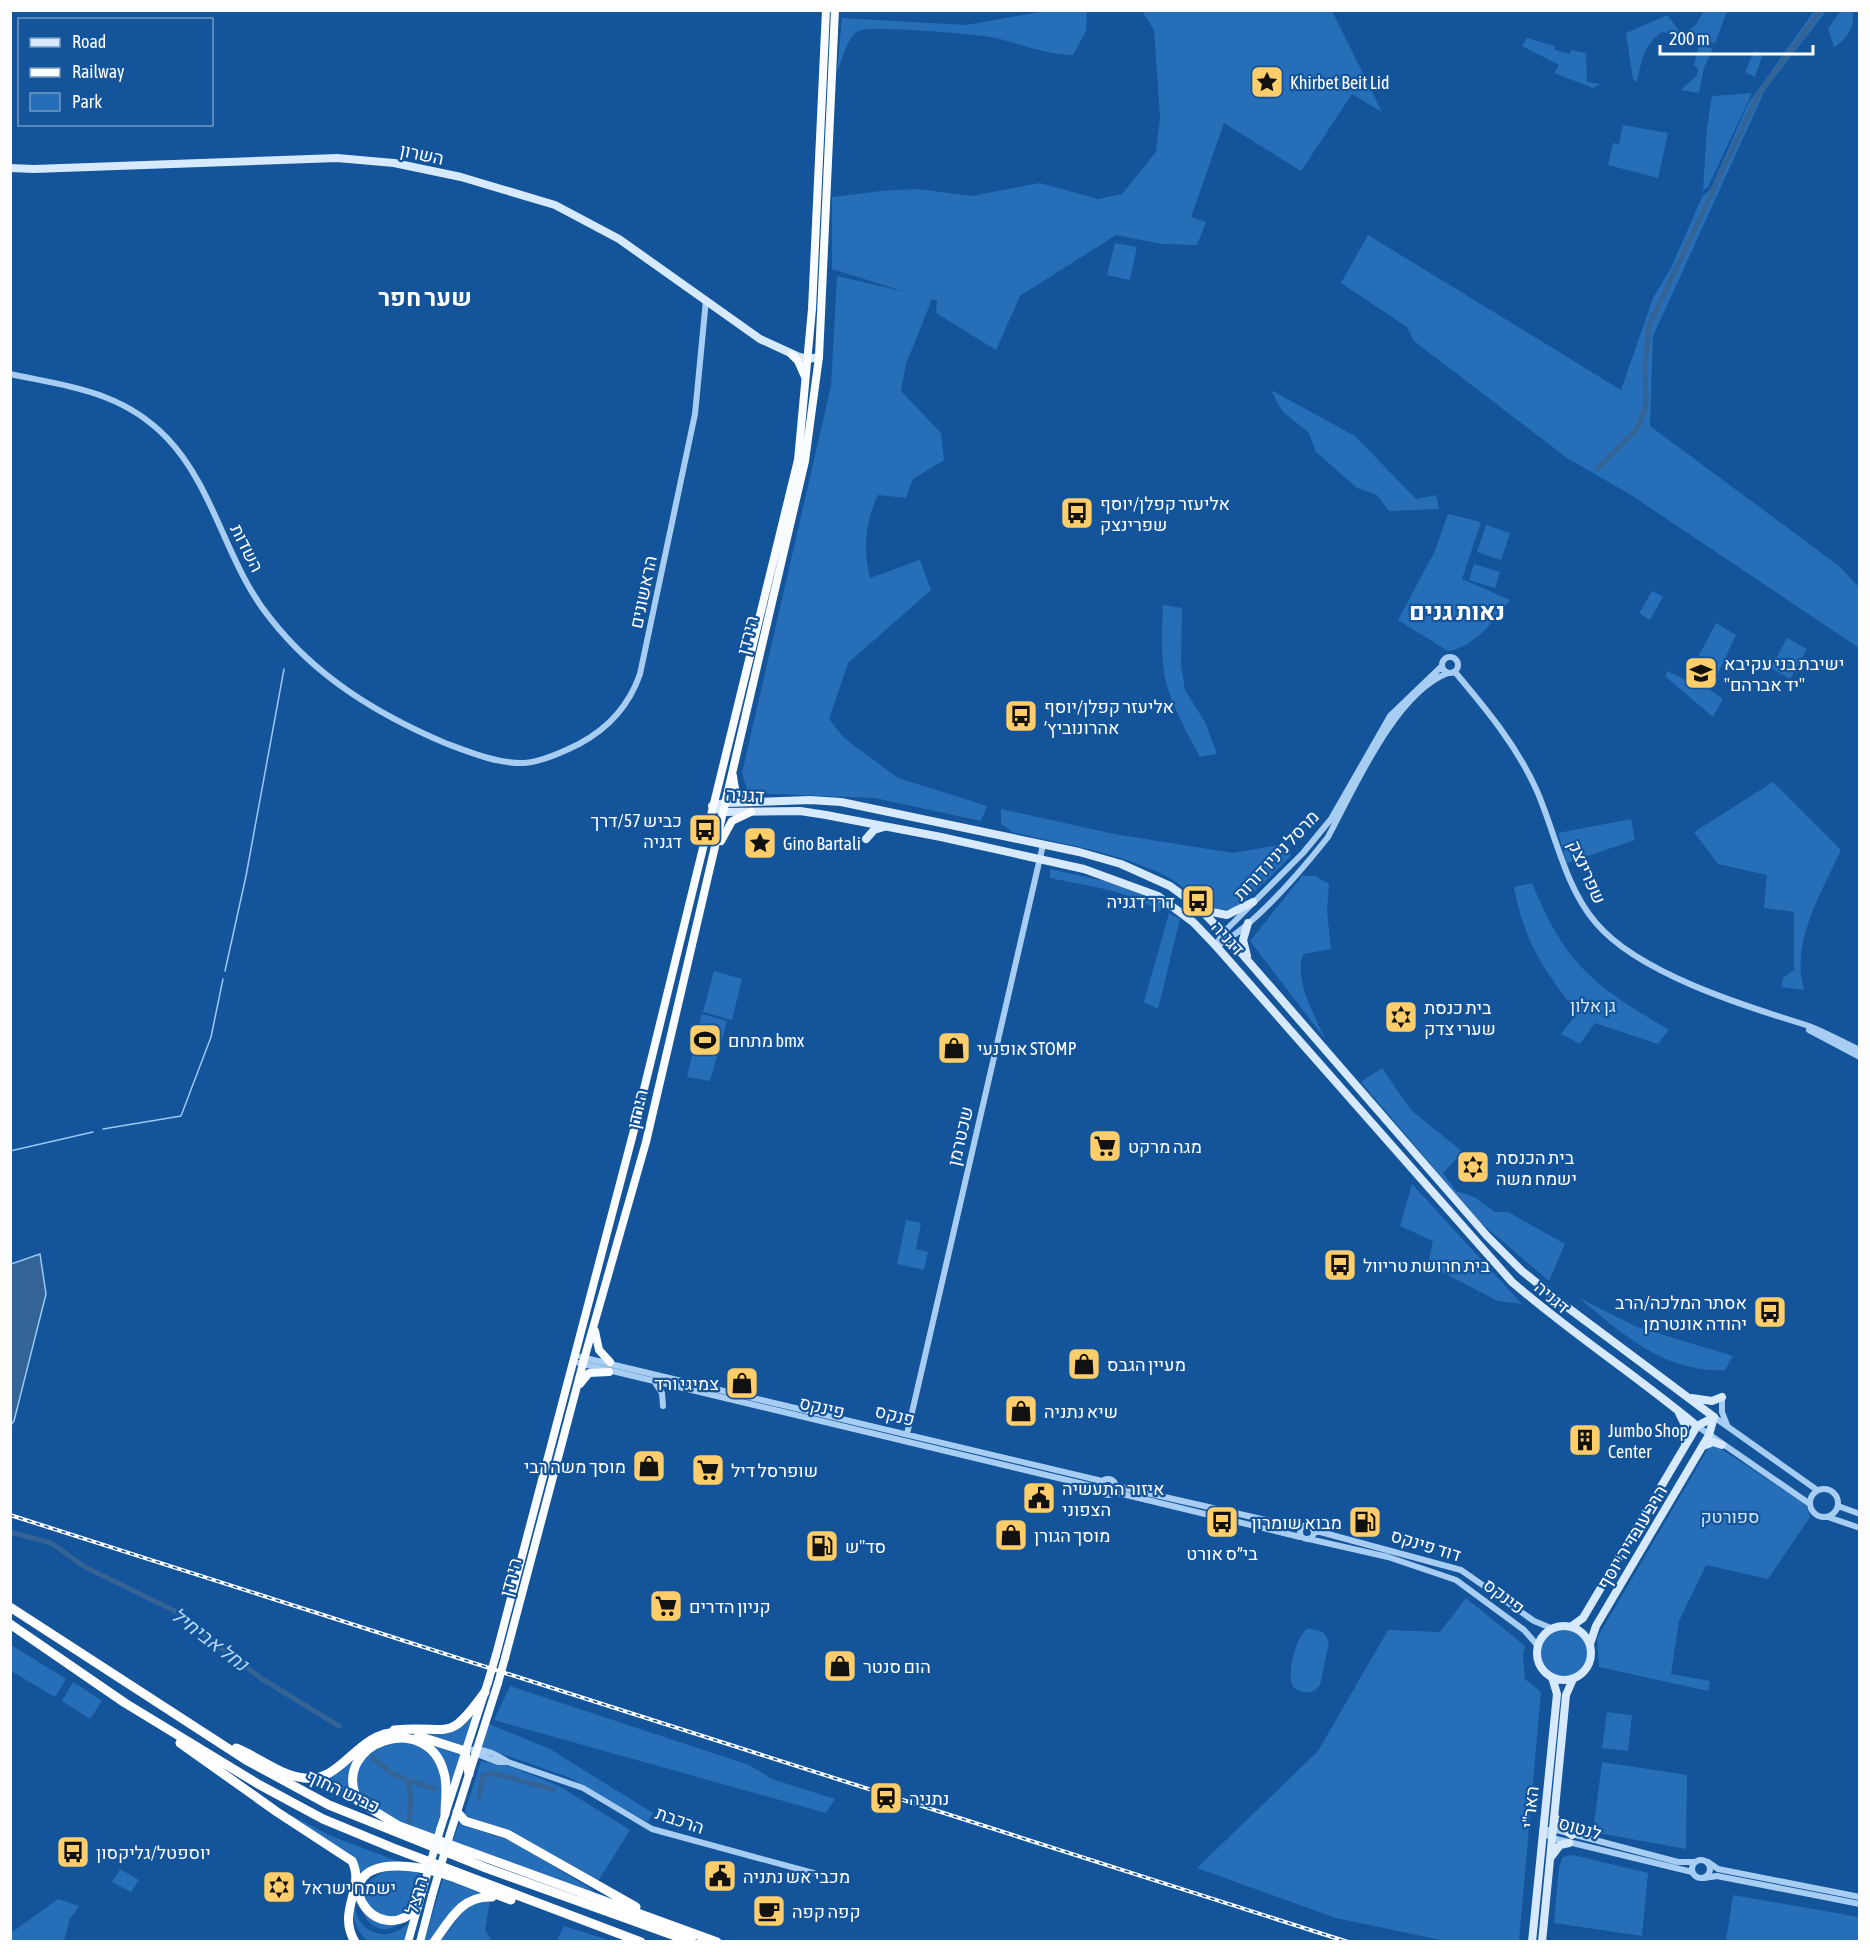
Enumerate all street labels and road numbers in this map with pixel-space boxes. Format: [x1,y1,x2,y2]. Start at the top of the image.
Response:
street label: השרון [398,139,446,169]
street label: השדות [226,521,268,575]
street label: הראשונים [625,554,661,630]
street label: הירדן [732,613,762,657]
street label: דגניה [725,783,765,807]
street label: מרסל ניניו דורות [1229,806,1323,904]
street label: שפרינצק [1564,837,1610,907]
street label: דגניה [1207,917,1249,959]
street label: הירדן [622,1087,652,1131]
street label: שכטרמן [943,1104,977,1168]
street label: דגניה [1530,1276,1574,1318]
street label: פינקס [797,1392,847,1422]
street label: פנקס [873,1400,917,1430]
street label: הרב עובדיה יוסף [1593,1481,1671,1593]
street label: דוד פינקס [1388,1524,1464,1566]
street label: הירדן [495,1555,525,1599]
street label: פינקס [1479,1574,1529,1618]
street label: כביש החוף [303,1765,383,1817]
street label: האר"י [1517,1785,1543,1829]
street label: הרכבת [653,1802,707,1838]
street label: לנטוס [1556,1812,1604,1844]
street label: הרצל [401,1874,431,1916]

